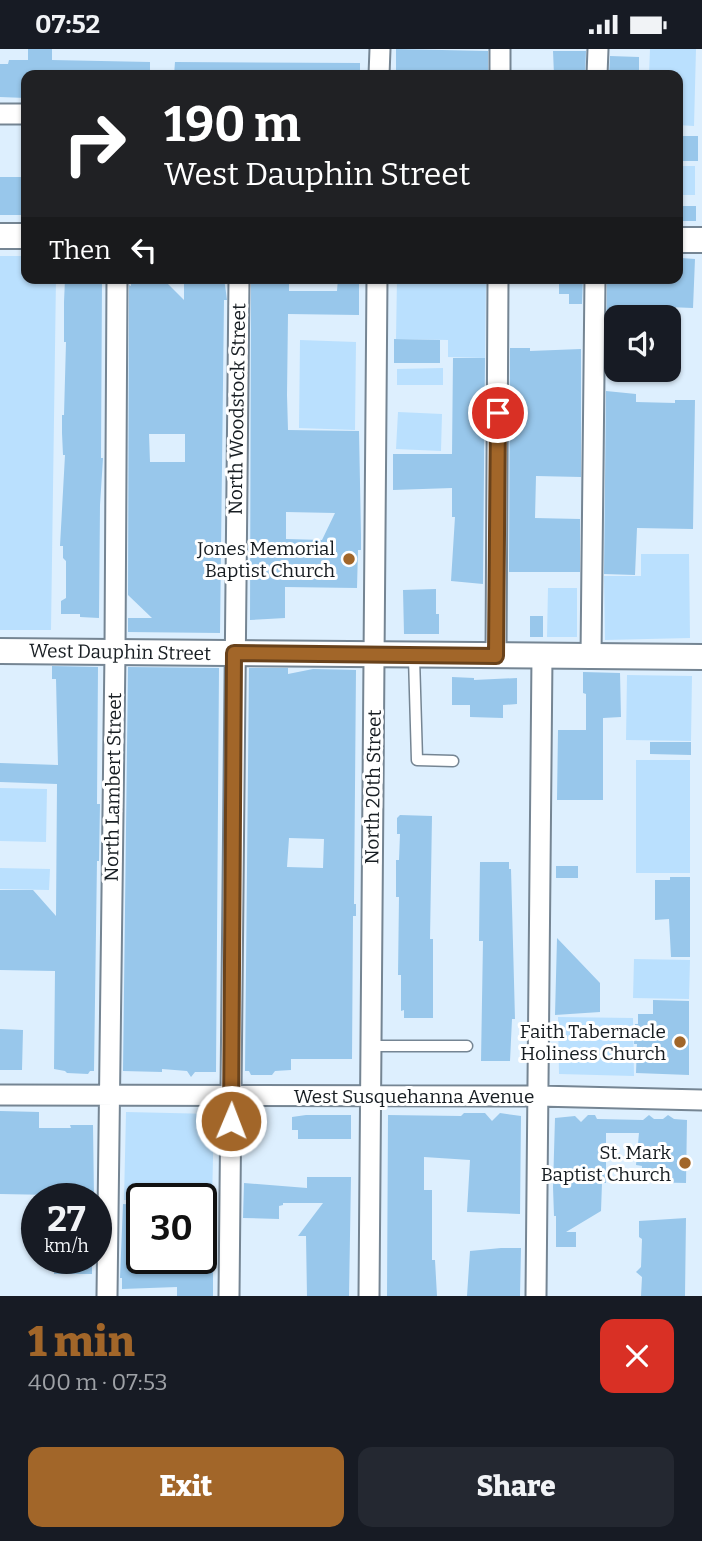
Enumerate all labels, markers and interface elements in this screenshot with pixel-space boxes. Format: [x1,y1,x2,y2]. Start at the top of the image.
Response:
text: 07:52 [35,9,100,40]
text: 190 m [164,95,301,154]
icon: right [49,98,140,189]
text: West Dauphin Street [164,155,470,193]
icon: left [125,231,163,269]
text: Then [49,235,111,266]
street label: North Woodstock Street [224,303,250,515]
map controls [604,305,681,382]
button: sound [604,305,681,382]
pin [468,383,528,443]
icon: arrive [479,394,517,432]
place label: Jones Memorial Baptist Church [196,537,335,582]
marker: Jones Memorial Baptist Church [341,551,357,567]
street label: West Dauphin Street [29,639,211,665]
street label: North Lambert Street [100,692,126,882]
street label: North 20th Street [360,709,386,865]
place label: Faith Tabernacle Holiness Church [520,1020,666,1065]
marker: Faith Tabernacle Holiness Church [672,1034,688,1050]
position arrow [194,1084,268,1158]
street label: West Susquehanna Avenue [294,1085,534,1108]
place label: St. Mark Baptist Church [541,1141,671,1186]
marker: St. Mark Baptist Church [677,1155,693,1171]
speed limit sign: 30 [126,1183,217,1274]
text: 27 [47,1198,86,1240]
text: km/h [44,1235,89,1257]
text: 1 min [28,1317,135,1367]
button: close [600,1319,674,1393]
text: 400 m · 07:53 [28,1368,168,1396]
button: Exit [28,1447,344,1527]
button: Share [358,1447,674,1527]

